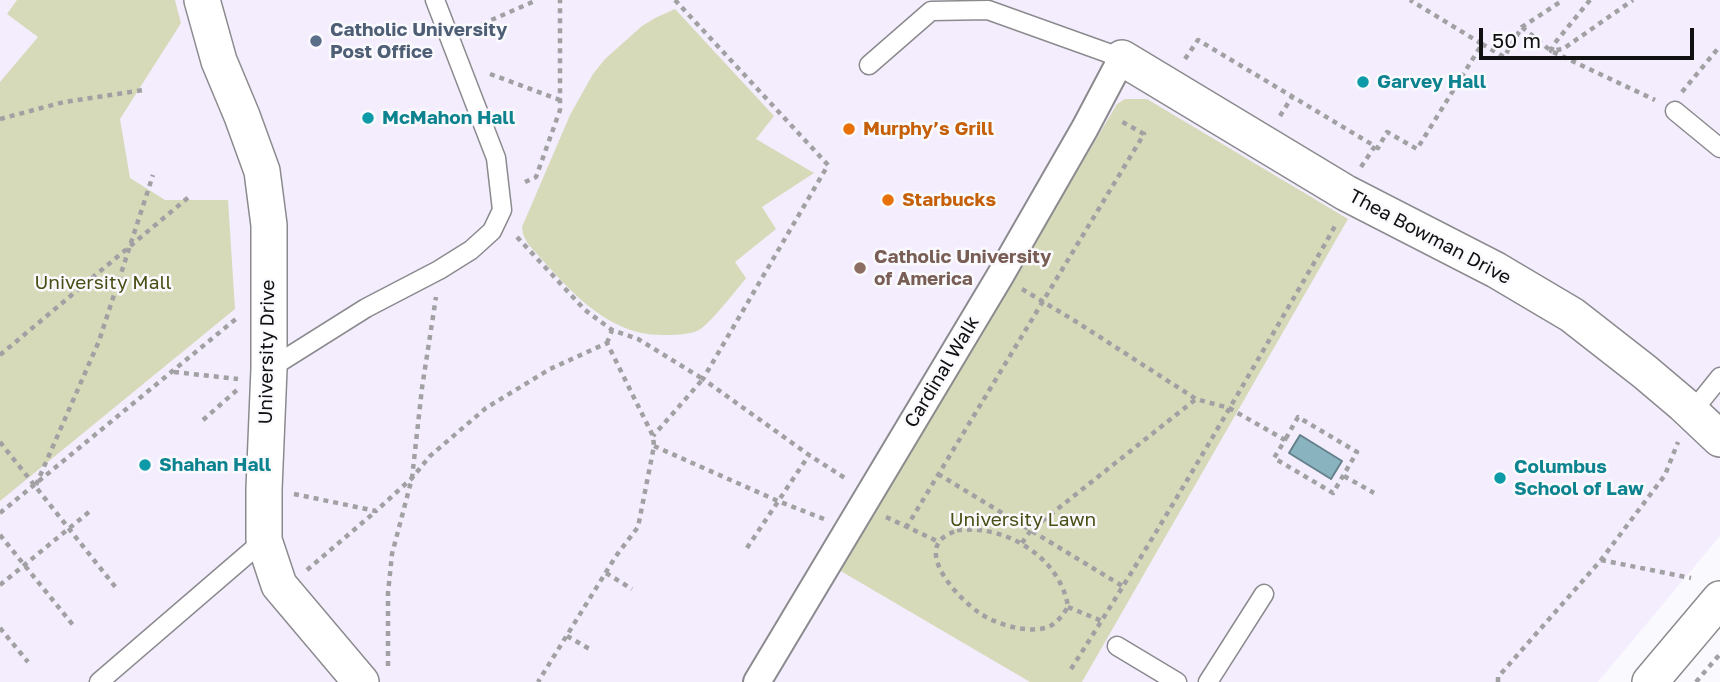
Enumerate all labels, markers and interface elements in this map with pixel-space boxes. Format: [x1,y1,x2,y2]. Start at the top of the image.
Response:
scale bar [1482,14,1697,58]
place label: Catholic University Post Office [330,19,507,63]
text: 50 m [1492,27,1541,53]
marker: Catholic University Post Office [308,33,324,49]
place label: Garvey Hall [1377,71,1486,93]
marker: Garvey Hall [1355,74,1371,90]
place label: McMahon Hall [382,107,515,129]
marker: McMahon Hall [360,110,376,126]
place label: Murphy’s Grill [863,118,994,140]
marker: Murphy’s Grill [841,121,857,137]
street label: Thea Bowman Drive [1345,185,1515,289]
place label: Starbucks [902,189,996,211]
marker: Starbucks [880,192,896,208]
place label: Catholic University of America [874,246,1051,290]
marker: Catholic University of America [852,260,868,276]
park label: University Mall [34,272,172,294]
street label: University Drive [254,279,280,425]
street label: Cardinal Walk [900,312,984,432]
place label: Shahan Hall [159,454,271,476]
place label: Columbus School of Law [1514,456,1644,500]
marker: Shahan Hall [137,457,153,473]
marker: Columbus School of Law [1492,470,1508,486]
park label: University Lawn [950,509,1096,531]

